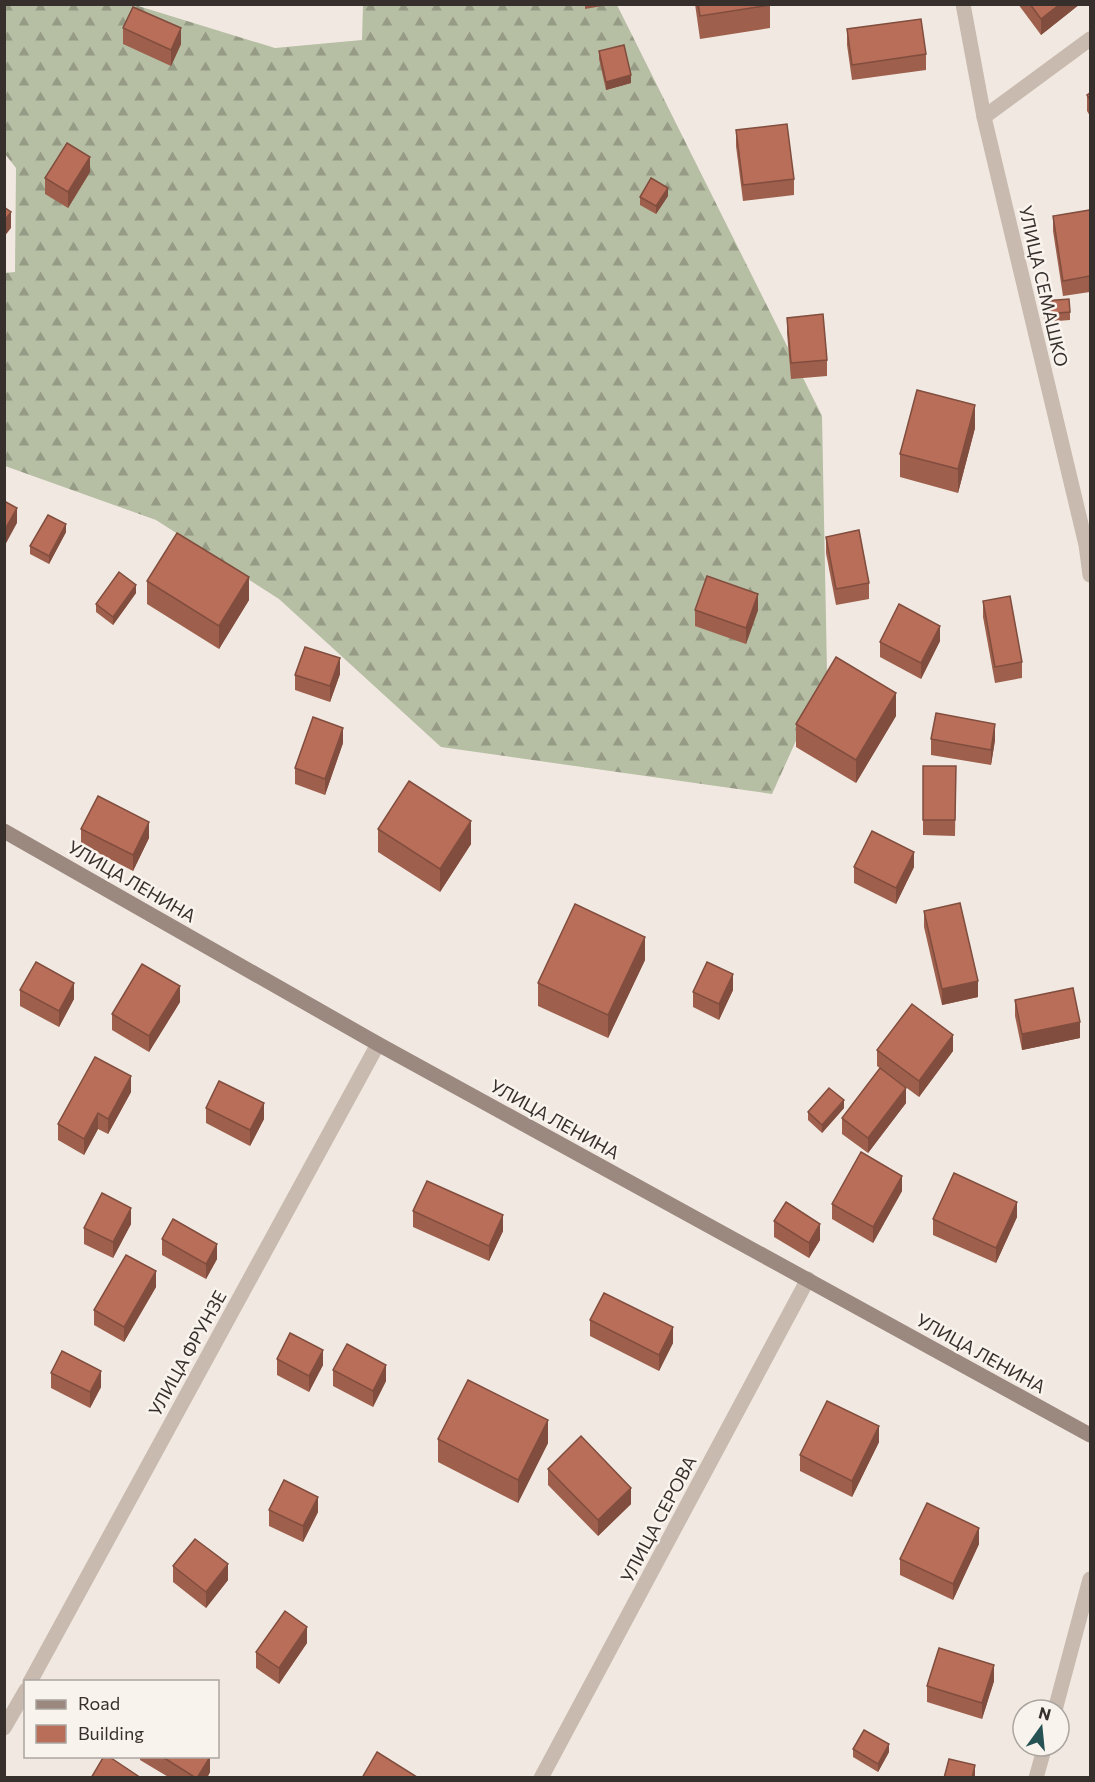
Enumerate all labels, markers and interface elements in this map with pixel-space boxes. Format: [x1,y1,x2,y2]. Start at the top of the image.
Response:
street label: УЛИЦА СЕМАШКО [1015,203,1073,369]
street label: УЛИЦА ЛЕНИНА [64,835,200,927]
street label: УЛИЦА ЛЕНИНА [487,1074,623,1164]
street label: УЛИЦА ФРУНЗЕ [143,1286,231,1420]
street label: УЛИЦА ЛЕНИНА [913,1308,1049,1398]
street label: УЛИЦА СЕРОВА [615,1452,701,1586]
legend [24,1680,219,1758]
text: Road [78,1692,120,1714]
north arrow [1011,1698,1071,1758]
text: N [1037,1702,1053,1724]
text: Building [78,1722,144,1744]

